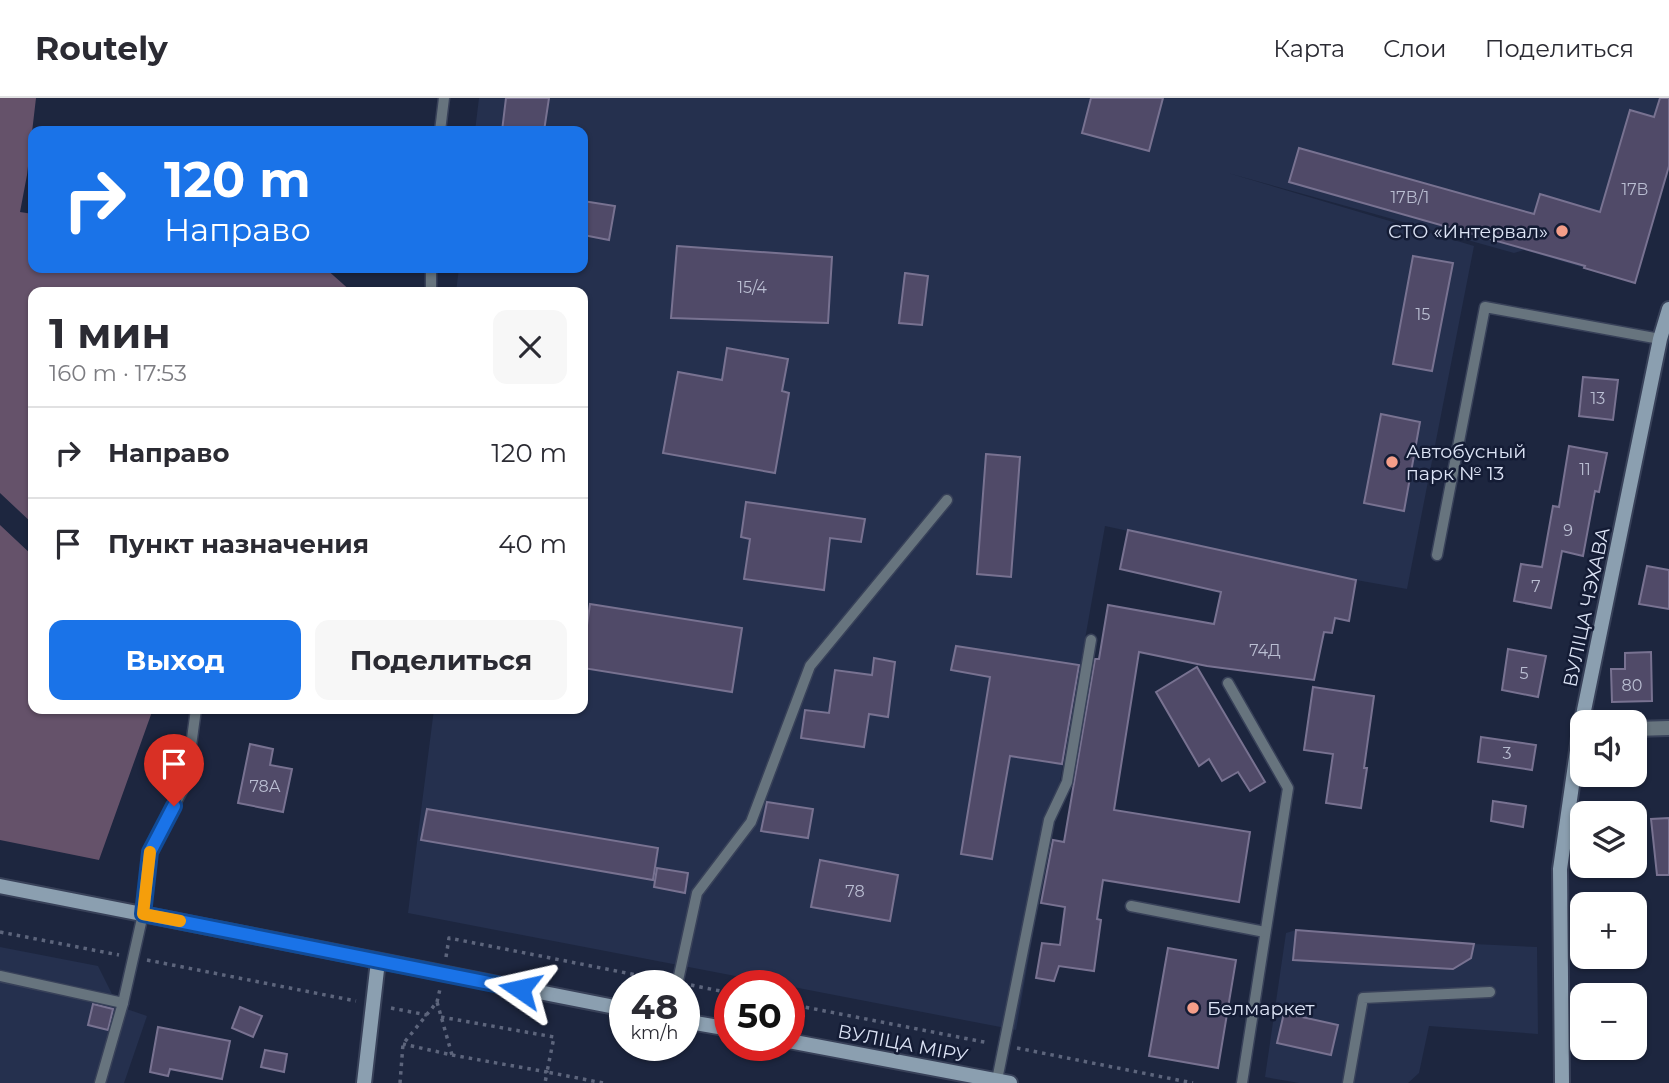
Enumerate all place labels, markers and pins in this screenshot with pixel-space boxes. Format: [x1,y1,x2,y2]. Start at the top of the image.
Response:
place label: СТО «Интервал» [1388,220,1548,243]
marker: СТО «Интервал» [1554,223,1570,239]
place label: Автобусный парк № 13 [1406,440,1526,485]
marker: Автобусный парк № 13 [1384,454,1400,470]
pin [144,734,204,806]
place label: Белмаркет [1207,997,1314,1020]
marker: Белмаркет [1185,1000,1201,1016]

